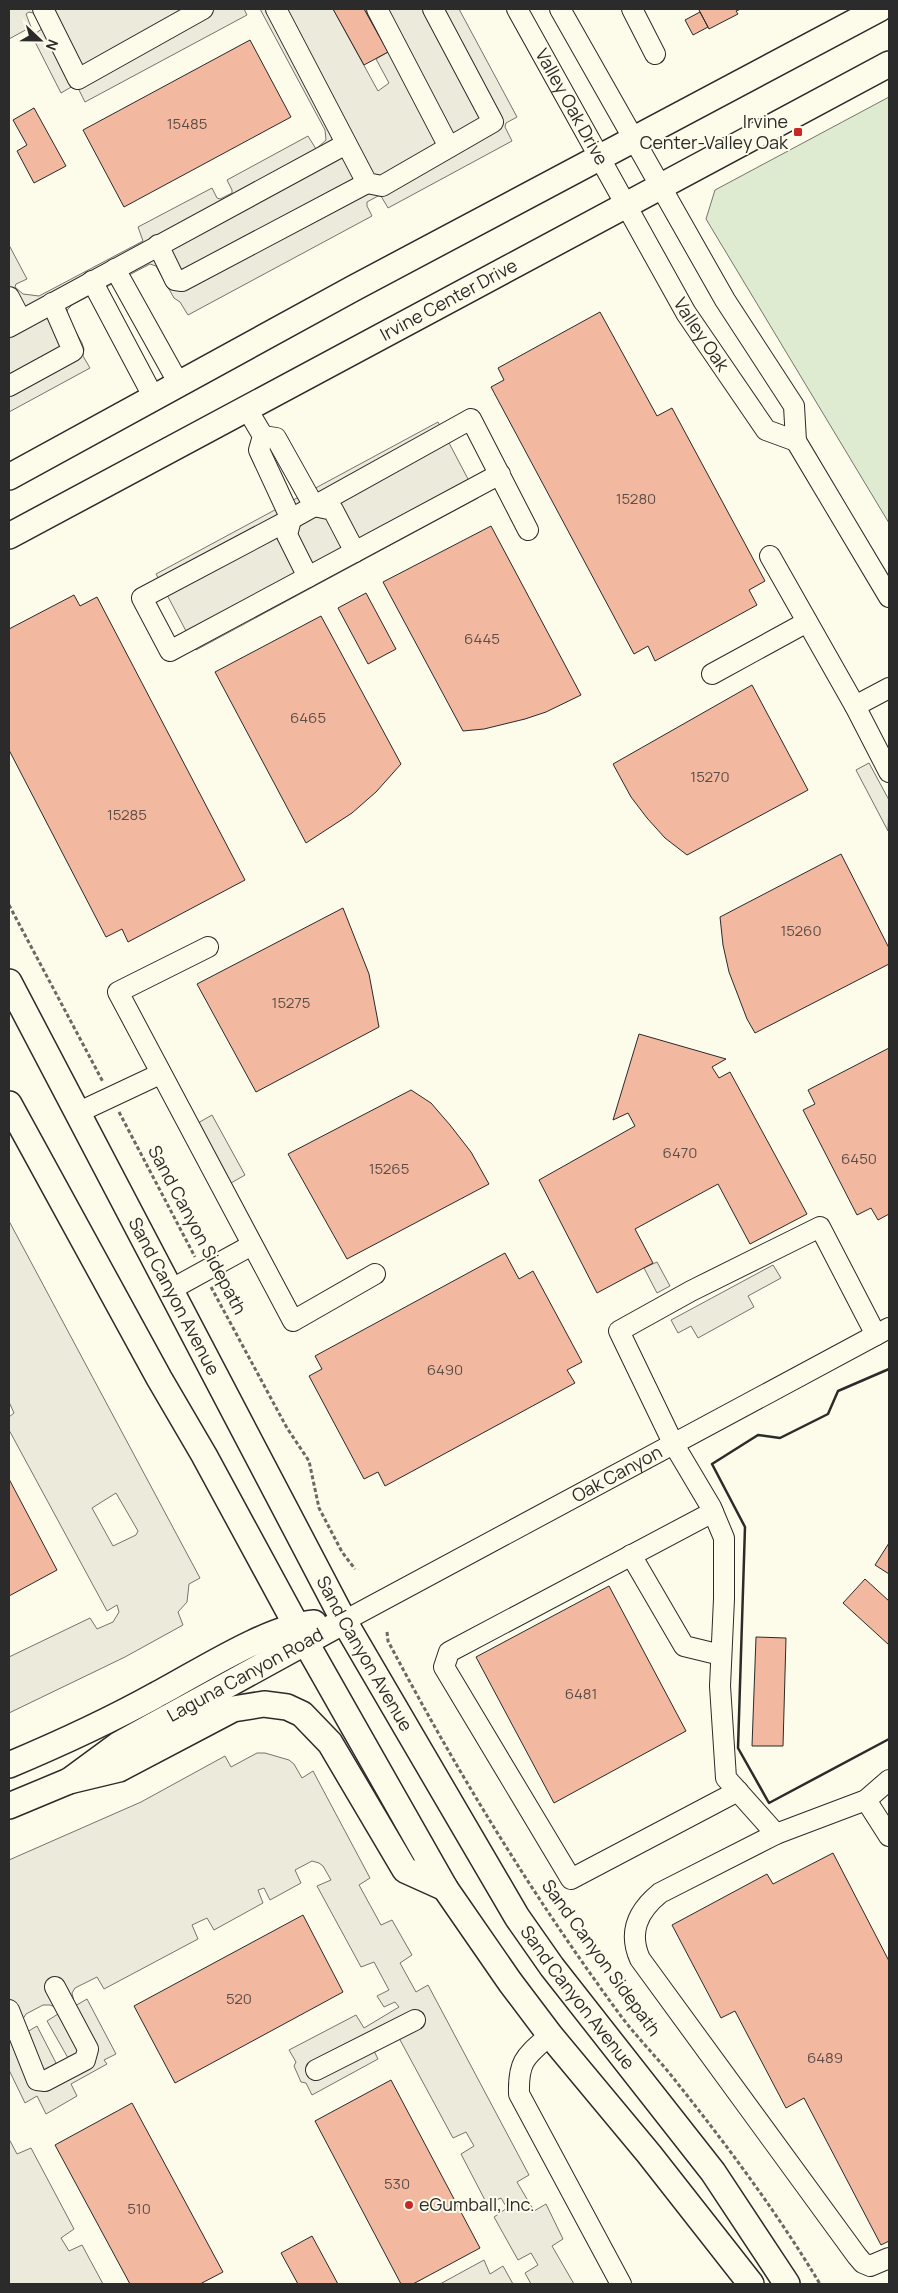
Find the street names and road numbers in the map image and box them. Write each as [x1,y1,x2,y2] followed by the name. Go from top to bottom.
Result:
[530,44,614,169] street label: Valley Oak Drive
[375,253,521,346] street label: Irvine Center Drive
[669,293,736,376] street label: Valley Oak
[143,1141,253,1318] street label: Sand Canyon Sidepath
[123,1213,226,1379] street label: Sand Canyon Avenue
[567,1439,666,1507] street label: Oak Canyon
[311,1572,419,1735] street label: Sand Canyon Avenue
[162,1622,327,1727] street label: Laguna Canyon Road
[537,1874,667,2041] street label: Sand Canyon Sidepath
[516,1920,641,2074] street label: Sand Canyon Avenue

